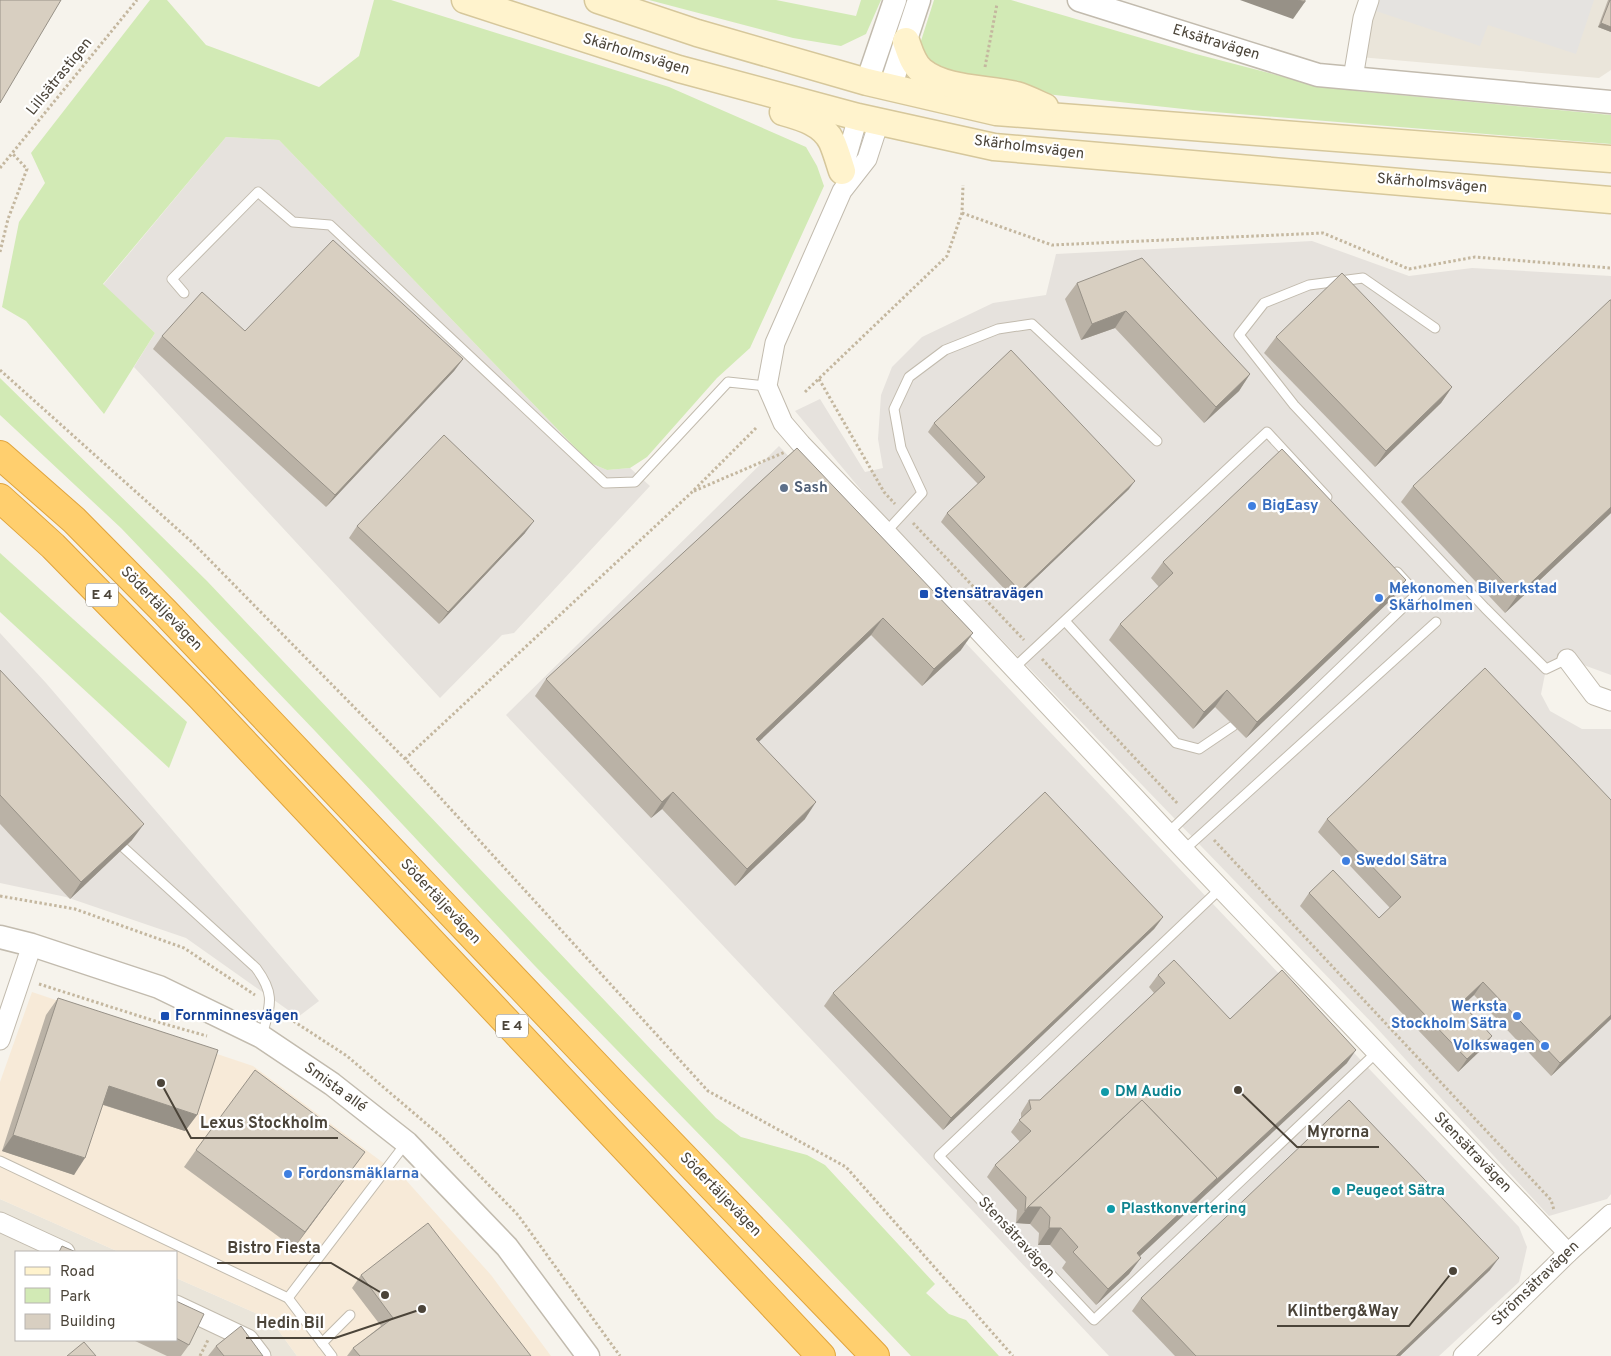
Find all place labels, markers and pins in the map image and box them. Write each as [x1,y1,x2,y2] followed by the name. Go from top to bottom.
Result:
[794,479,828,498] place label: Sash
[778,482,790,494] marker: Sash
[1262,497,1319,516] place label: BigEasy
[1246,500,1258,512] marker: BigEasy
[1389,580,1557,616] place label: Mekonomen Bilverkstad Skärholmen
[934,585,1044,604] place label: Stensätravägen
[918,588,930,600] marker: Stensätravägen
[1373,592,1385,604] marker: Mekonomen Bilverkstad Skärholmen
[1356,852,1447,871] place label: Swedol Sätra
[1340,855,1352,867] marker: Swedol Sätra
[1391,998,1507,1034] place label: Werksta Stockholm Sätra
[175,1007,299,1026] place label: Fornminnesvägen
[159,1010,171,1022] marker: Fornminnesvägen
[1511,1010,1523,1022] marker: Werksta Stockholm Sätra
[1453,1037,1535,1056] place label: Volkswagen
[1539,1040,1551,1052] marker: Volkswagen
[1115,1083,1182,1102] place label: DM Audio
[1099,1086,1111,1098] marker: DM Audio
[191,1107,338,1138] callout: Lexus Stockholm
[1297,1116,1379,1147] callout: Myrorna
[298,1165,419,1184] place label: Fordonsmäklarna
[282,1168,294,1180] marker: Fordonsmäklarna
[1346,1182,1445,1201] place label: Peugeot Sätra
[1330,1185,1342,1197] marker: Peugeot Sätra
[1121,1200,1246,1219] place label: Plastkonvertering
[1105,1203,1117,1215] marker: Plastkonvertering
[217,1232,331,1263] callout: Bistro Fiesta
[1277,1295,1409,1326] callout: Klintberg&Way
[246,1307,335,1338] callout: Hedin Bil

